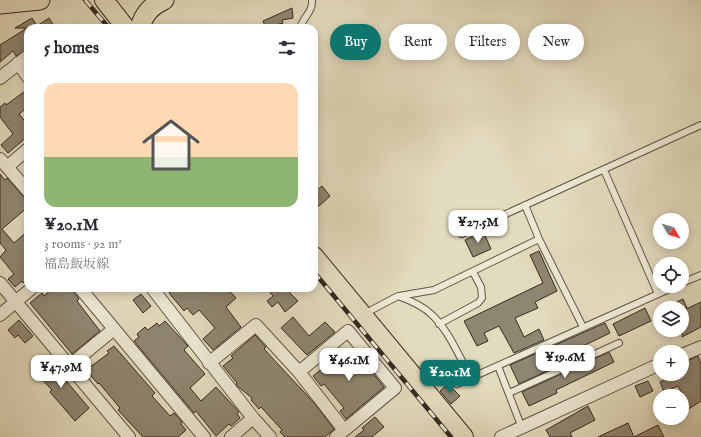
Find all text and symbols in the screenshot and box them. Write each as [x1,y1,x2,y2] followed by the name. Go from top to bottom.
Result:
[330,24,381,60] chip: Buy
[389,24,447,60] chip: Rent
[455,24,520,60] chip: Filters
[528,24,584,60] chip: New
[276,37,298,59] icon: filters
[44,38,99,59] text: 5 homes
[135,109,207,181] icon: home
[445,210,511,244] pin: ¥27.5M
[653,213,689,249] north arrow
[653,213,689,425] map controls
[457,214,499,231] text: ¥27.5M
[44,215,99,236] text: ¥20.1M
[44,236,122,253] text: 3 rooms · 92 m²
[44,256,109,273] text: 福島飯坂線
[653,257,689,293] button: locate
[653,301,689,337] button: layers
[532,345,598,379] pin: ¥19.6M
[653,345,689,381] button: +
[316,348,382,382] pin: ¥46.1M
[545,349,585,366] text: ¥19.6M
[328,352,370,369] text: ¥46.1M
[28,355,94,389] pin: ¥47.9M
[40,359,82,376] text: ¥47.9M
[417,360,483,394] pin: ¥20.1M
[429,364,471,381] text: ¥20.1M
[653,389,689,425] button: −

